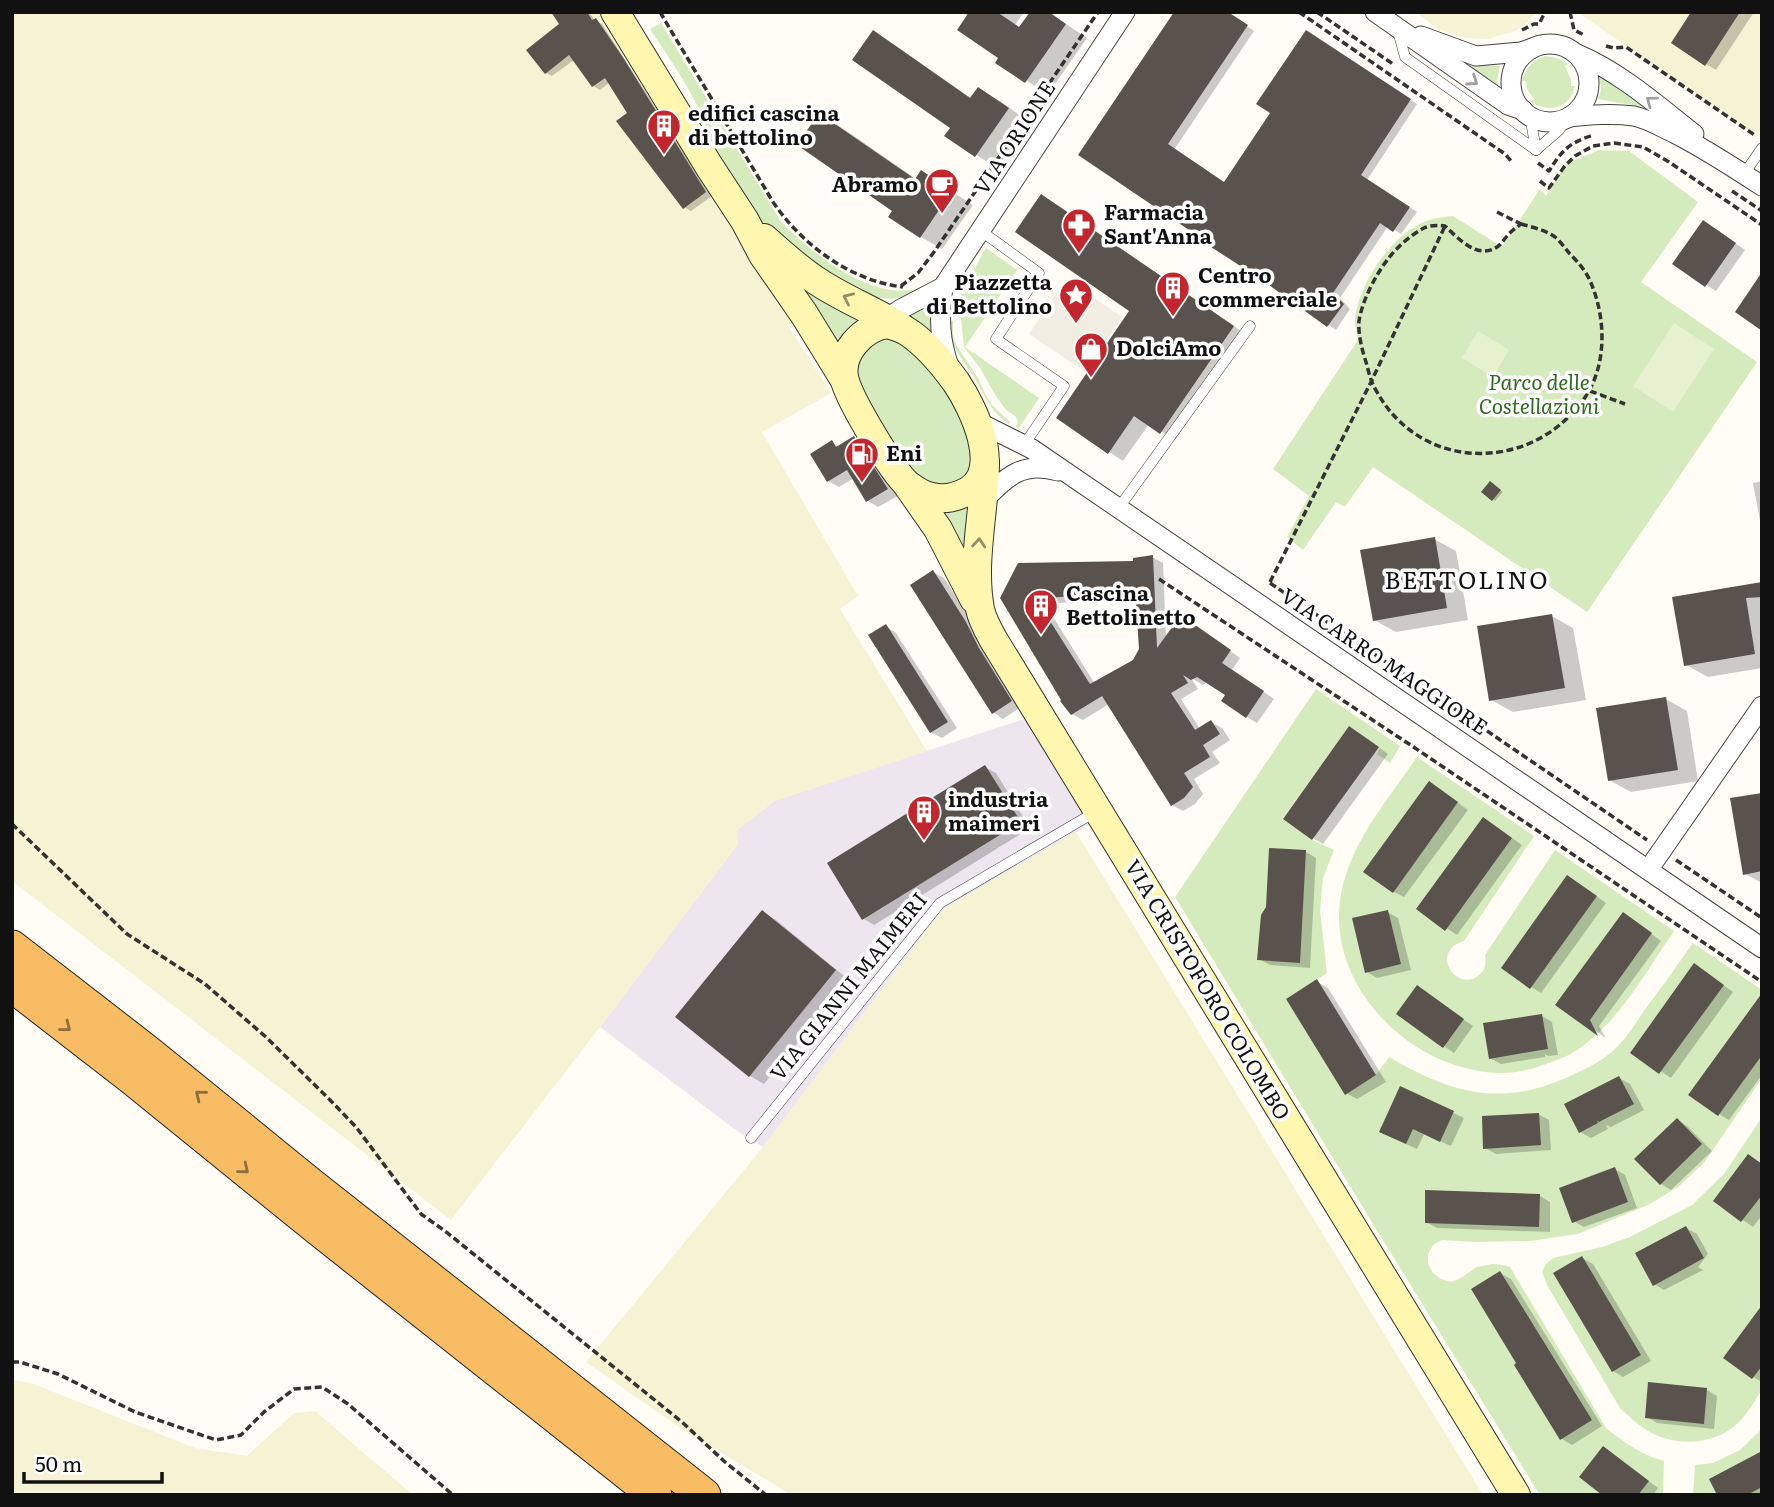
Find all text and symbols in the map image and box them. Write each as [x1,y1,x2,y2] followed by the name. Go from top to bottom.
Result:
[1465,72,1478,85] one-way arrow
[964,74,1061,200] street label: VIA ORIONE
[688,96,840,151] place label: edifici cascina di bettolino
[1647,97,1659,109] one-way arrow
[645,107,683,156] building icon: edifici cascina di bettolino
[923,166,961,215] cafe icon: Abramo
[832,167,918,198] place label: Abramo
[1104,195,1213,250] place label: Farmacia Sant'Anna
[1060,206,1098,255] pharmacy icon: Farmacia Sant'Anna
[1198,258,1337,313] place label: Centro commerciale
[926,265,1053,320] place label: Piazzetta di Bettolino
[1154,269,1192,318] building icon: Centro commerciale
[1057,276,1095,325] place icon: Piazzetta di Bettolino
[843,292,855,306] one-way arrow
[1072,330,1110,379] shop icon: DolciAmo
[1116,331,1221,362] place label: DolciAmo
[1479,365,1600,420] park label: Parco delle Costellazioni
[843,435,881,484] fuel station icon: Eni
[886,436,923,467] place label: Eni
[971,537,986,548] one-way arrow
[1385,561,1549,596] district label: BETTOLINO
[1066,576,1196,631] place label: Cascina Bettolinetto
[1276,579,1495,741] street label: VIA CARRO MAGGIORE
[1022,587,1060,636] building icon: Cascina Bettolinetto
[948,782,1049,837] place label: industria maimeri
[905,793,943,842] building icon: industria maimeri
[1119,853,1299,1125] street label: VIA CRISTOFORO COLOMBO
[761,884,933,1086] street label: VIA GIANNI MAIMERI
[58,1019,71,1031] one-way arrow
[195,1091,208,1103] one-way arrow
[237,1160,249,1173] one-way arrow
[24,1440,163,1484] scale bar
[35,1447,82,1478] text: 50 m

